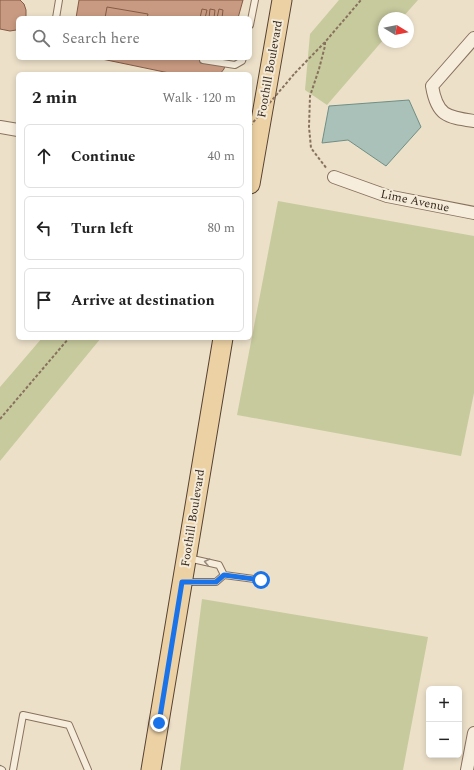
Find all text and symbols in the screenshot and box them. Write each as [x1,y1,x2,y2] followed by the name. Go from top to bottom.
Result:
[378,12,414,48] north arrow
[16,16,252,60] search box
[252,18,288,119] street label: Foothill Boulevard
[30,27,52,49] icon: search
[62,27,140,50] text: Search here
[32,85,77,111] text: 2 min
[162,88,236,108] text: Walk · 120 m
[33,145,55,167] icon: ahead
[71,145,136,168] text: Continue
[208,146,235,166] text: 40 m
[379,184,451,218] street label: Lime Avenue
[33,217,55,239] icon: left
[71,217,133,240] text: Turn left
[208,218,235,238] text: 80 m
[33,289,55,311] icon: arrive
[71,289,215,312] text: Arrive at destination
[176,467,210,568] street label: Foothill Boulevard
[204,559,210,567] one-way arrow
[252,571,270,589] route start
[426,686,462,758] map controls
[426,686,462,722] button: +
[150,714,168,732] route end
[426,722,462,758] button: −

